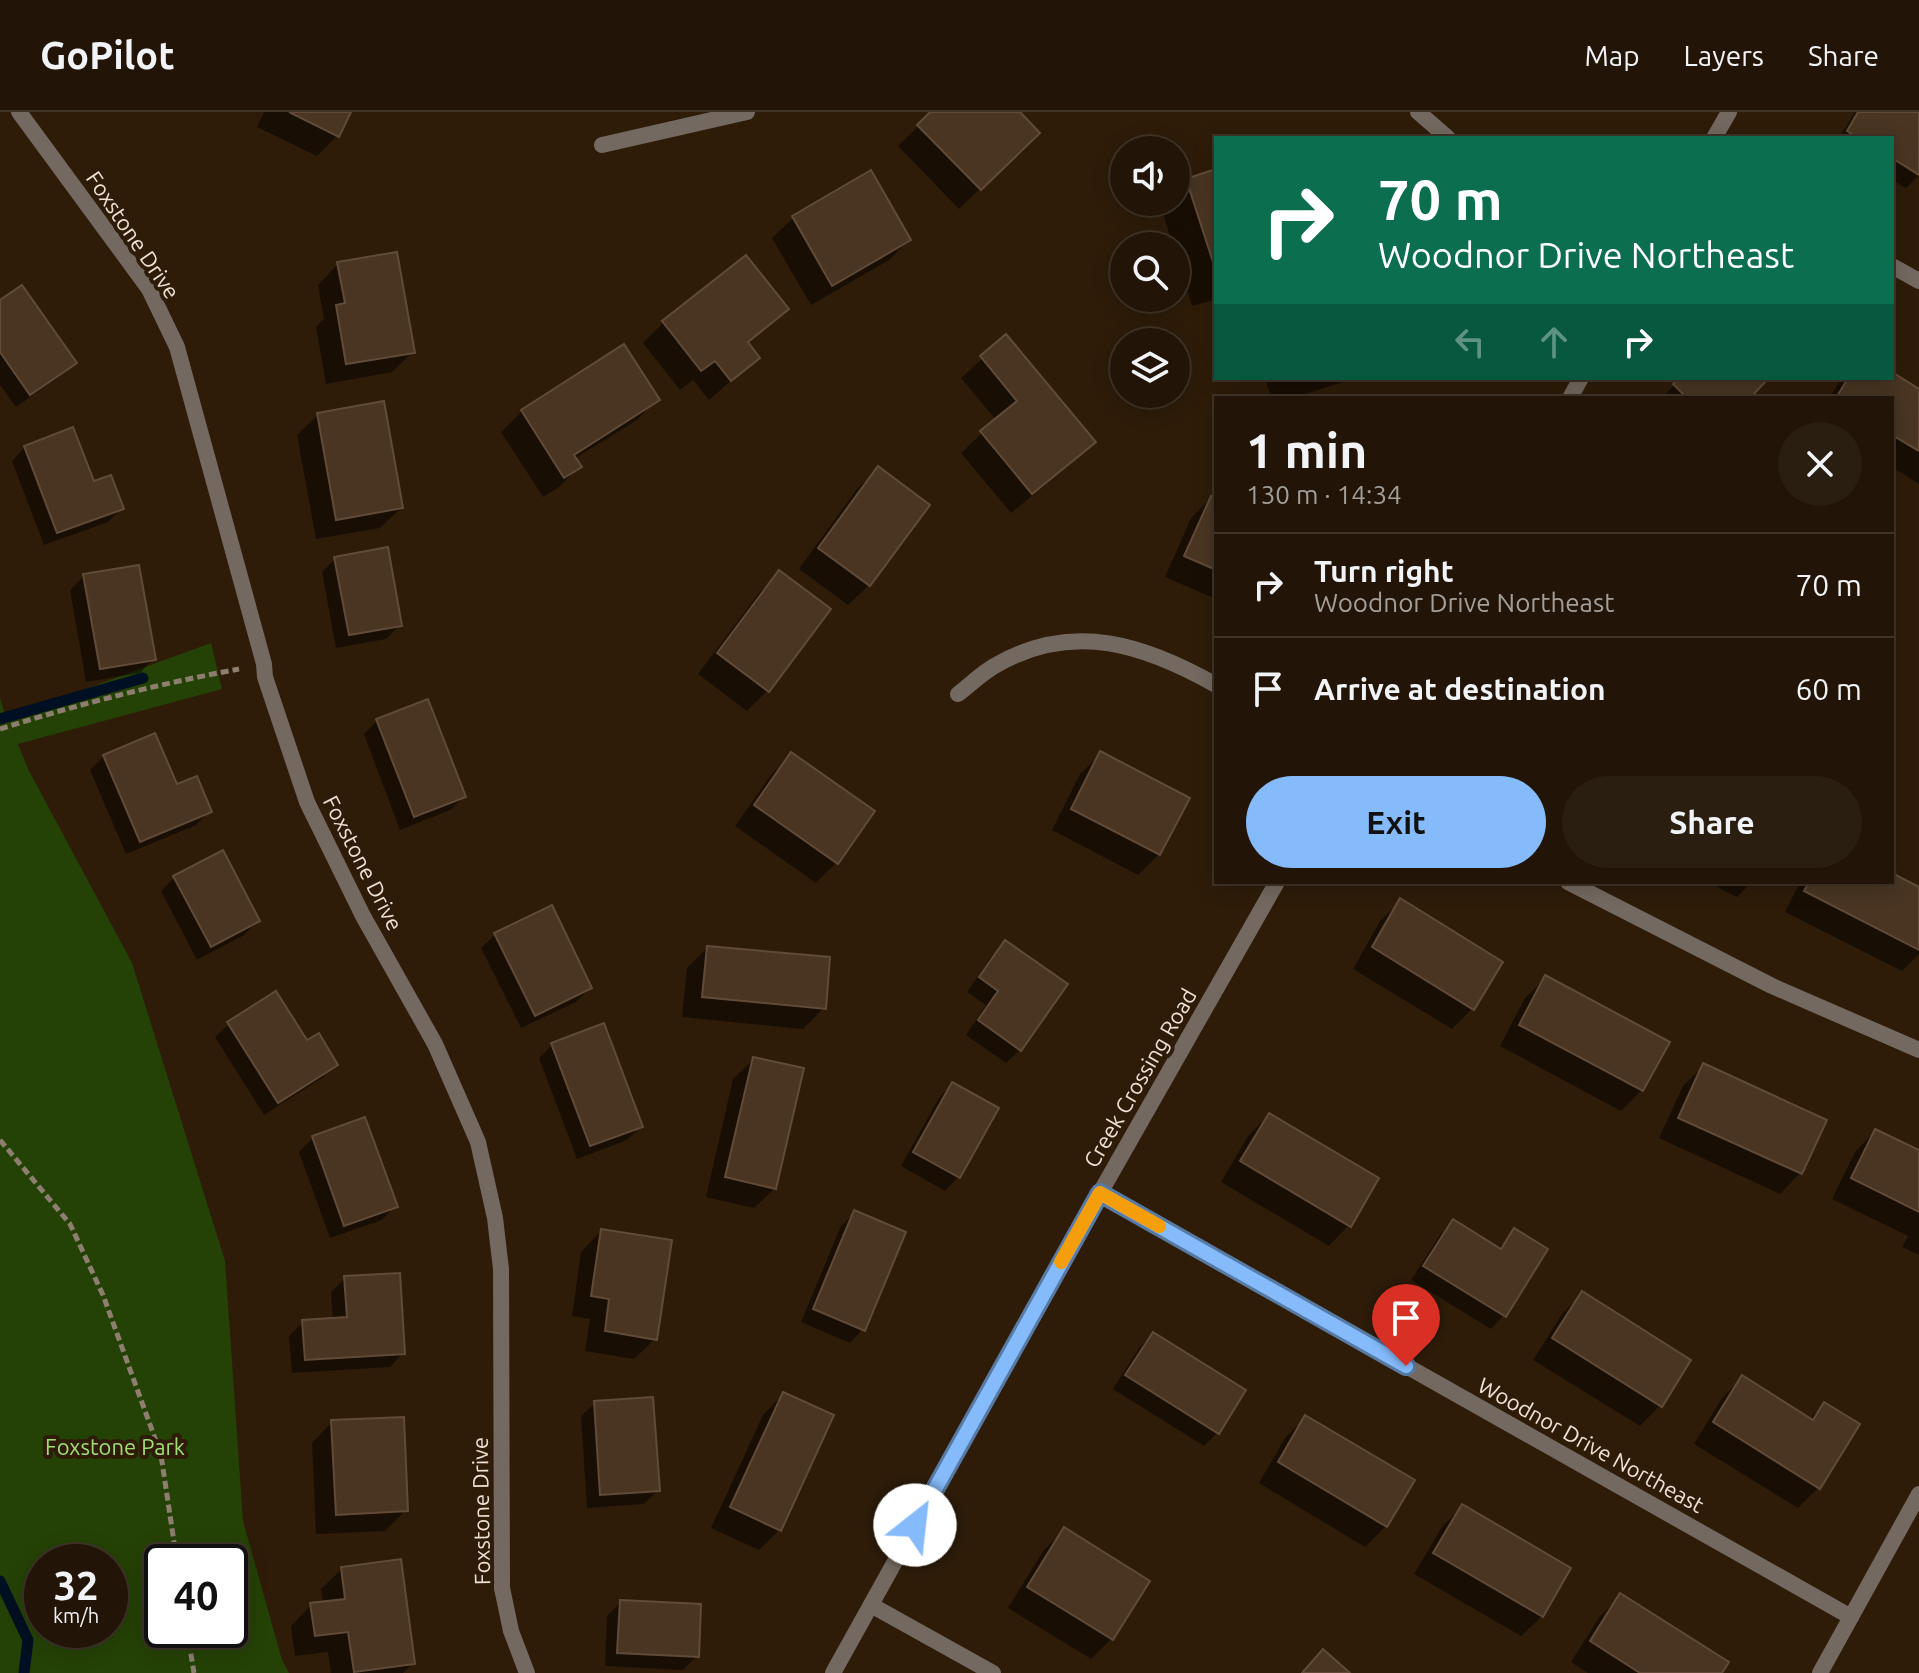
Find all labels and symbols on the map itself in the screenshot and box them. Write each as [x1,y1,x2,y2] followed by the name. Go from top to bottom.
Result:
[82,166,185,303] street label: Foxstone Drive
[319,791,408,934] street label: Foxstone Drive
[1078,984,1201,1172] street label: Creek Crossing Road
[1372,1284,1440,1366] pin
[1474,1372,1709,1517] street label: Woodnor Drive Northeast
[45,1434,185,1459] park label: Foxstone Park
[467,1437,494,1585] street label: Foxstone Drive
[873,1483,957,1567] position arrow
[144,1544,248,1648] speed limit sign: 40

